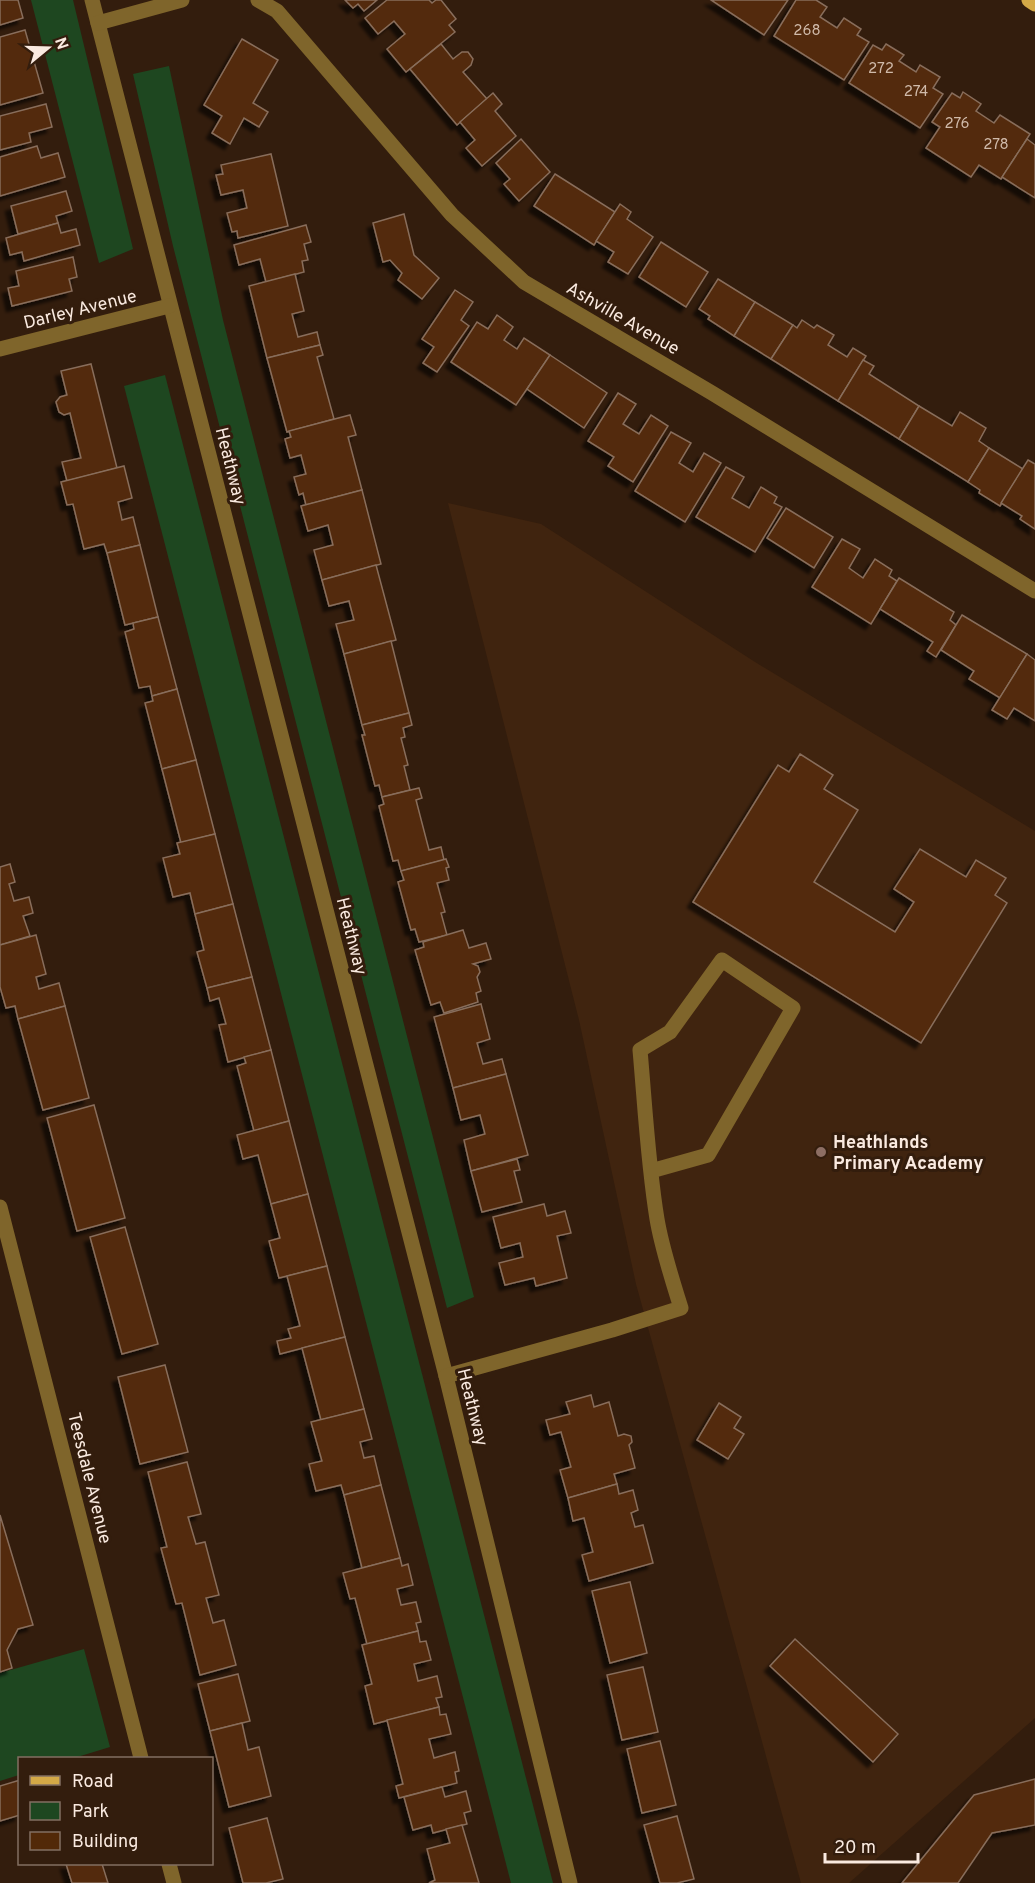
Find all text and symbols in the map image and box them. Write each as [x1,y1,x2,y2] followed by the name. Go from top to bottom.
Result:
[18,18,78,78] north arrow
[793,22,821,41] house number: 268
[49,35,72,52] text: N
[868,60,894,79] house number: 272
[904,83,928,102] house number: 274
[944,115,970,134] house number: 276
[983,136,1009,155] house number: 278
[561,278,683,361] street label: Ashville Avenue
[21,285,139,336] street label: Darley Avenue
[209,425,250,508] street label: Heathway
[330,895,371,978] street label: Heathway
[833,1132,983,1176] place label: Heathlands Primary Academy
[814,1145,828,1159] marker: Heathlands Primary Academy
[451,1366,492,1449] street label: Heathway
[61,1410,116,1546] street label: Teesdale Avenue
[18,1757,213,1865] legend
[72,1771,114,1794] text: Road
[72,1801,109,1824] text: Park
[825,1826,918,1864] scale bar
[72,1831,138,1854] text: Building
[834,1837,876,1860] text: 20 m

